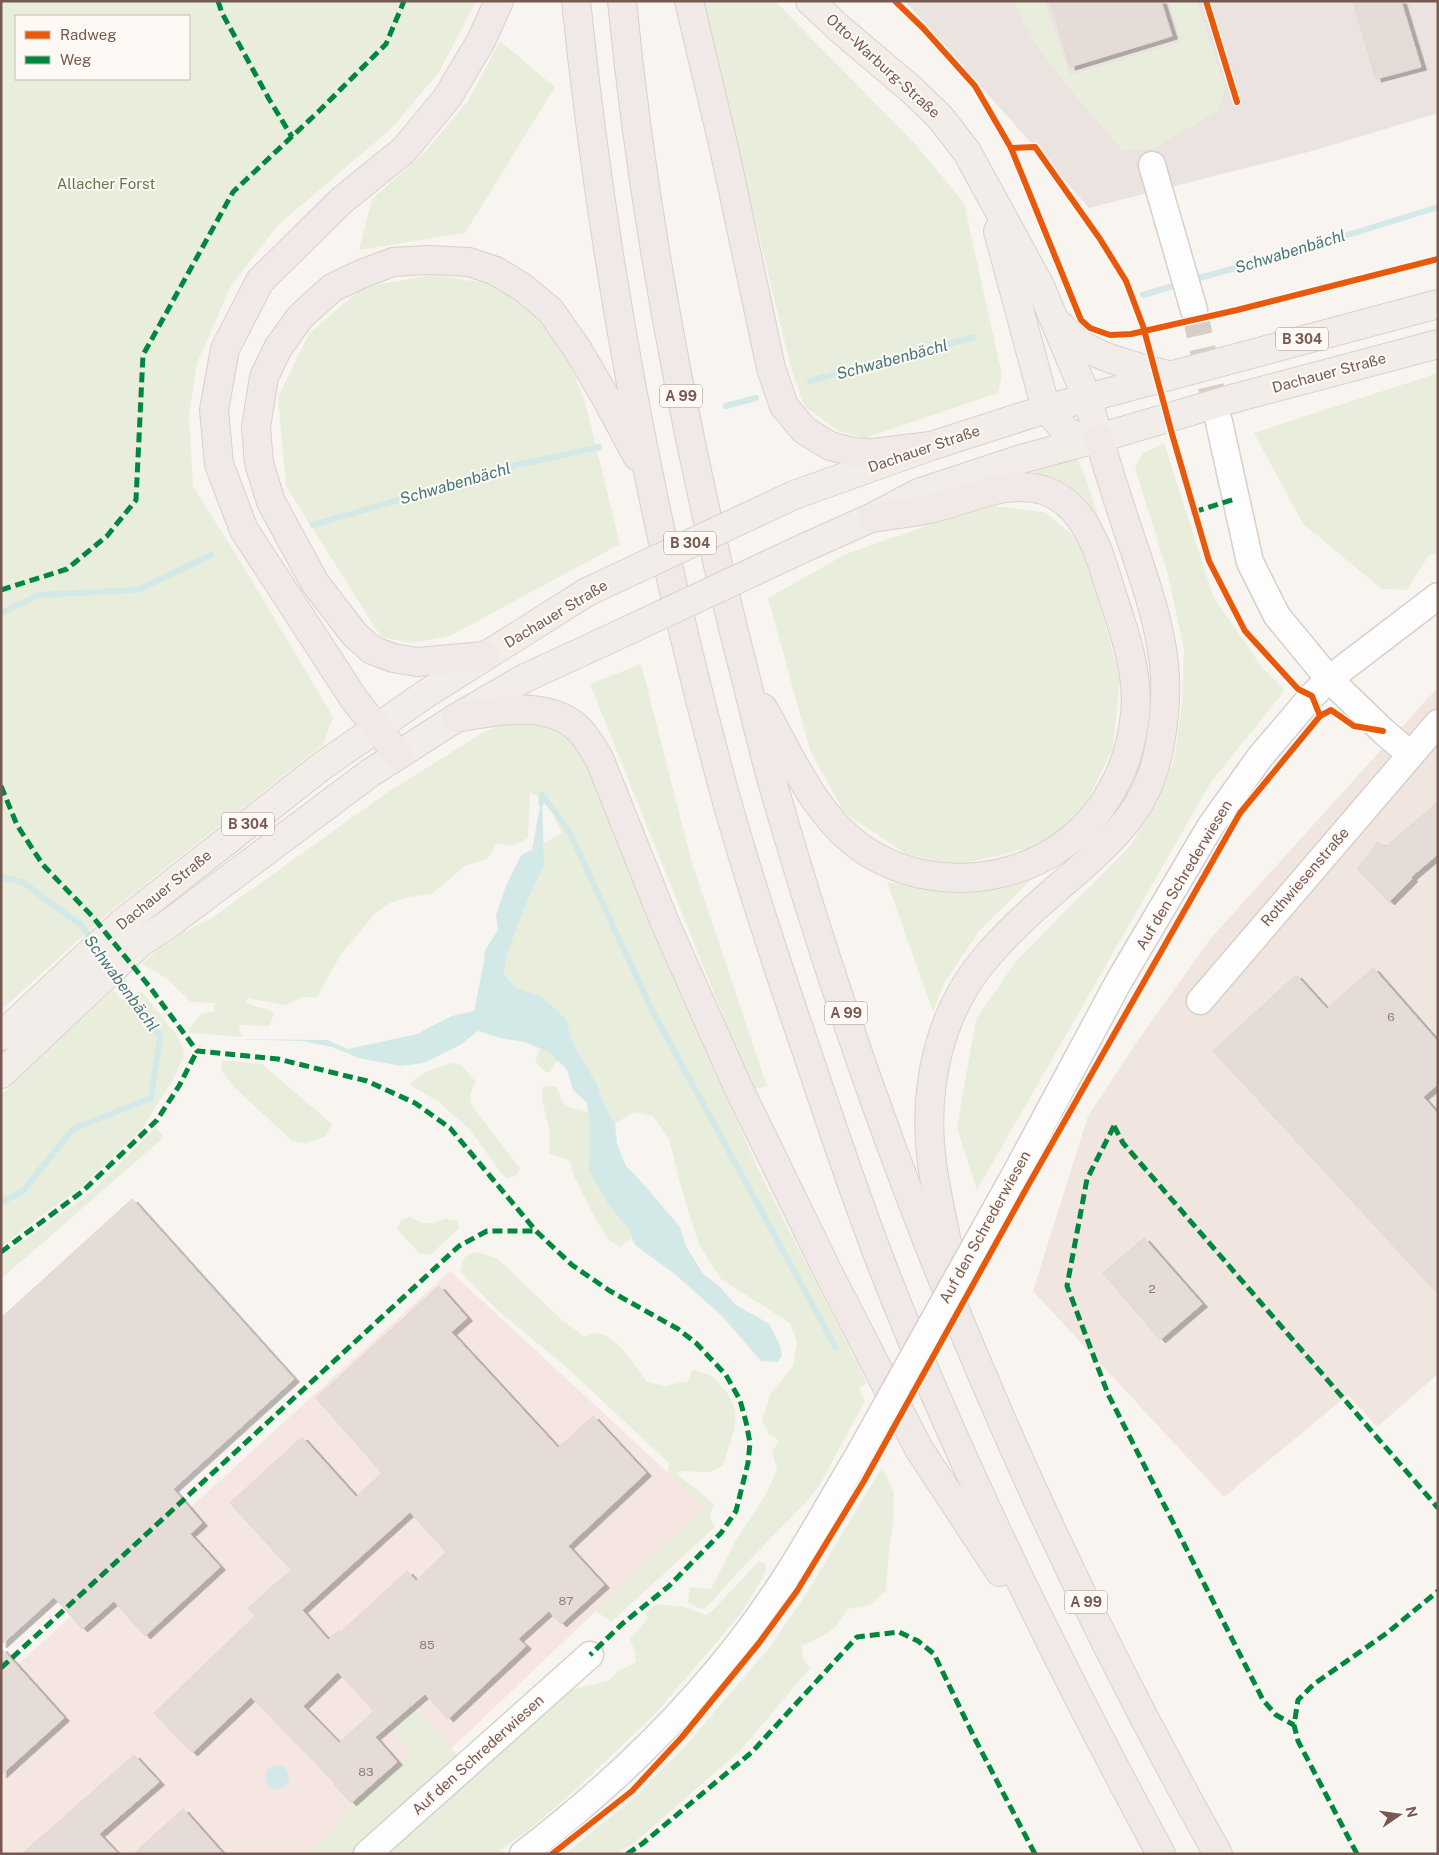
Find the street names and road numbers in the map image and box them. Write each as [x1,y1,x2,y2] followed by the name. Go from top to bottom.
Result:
[823,10,944,121] street label: Otto-Warburg-Straße
[1276,328,1328,350] road number: B 304
[1270,349,1388,396] street label: Dachauer Straße
[660,384,702,408] road number: A 99
[866,421,982,476] street label: Dachauer Straße
[664,532,716,554] road number: B 304
[501,576,610,651] street label: Dachauer Straße
[1132,797,1235,953] street label: Auf den Schrederwiesen
[222,812,274,836] road number: B 304
[1257,824,1352,930] street label: Rothwiesenstraße
[113,846,215,933] street label: Dachauer Straße
[825,1001,867,1024] road number: A 99
[936,1148,1034,1306] street label: Auf den Schrederwiesen
[1065,1590,1107,1614] road number: A 99
[408,1691,547,1818] street label: Auf den Schrederwiesen

